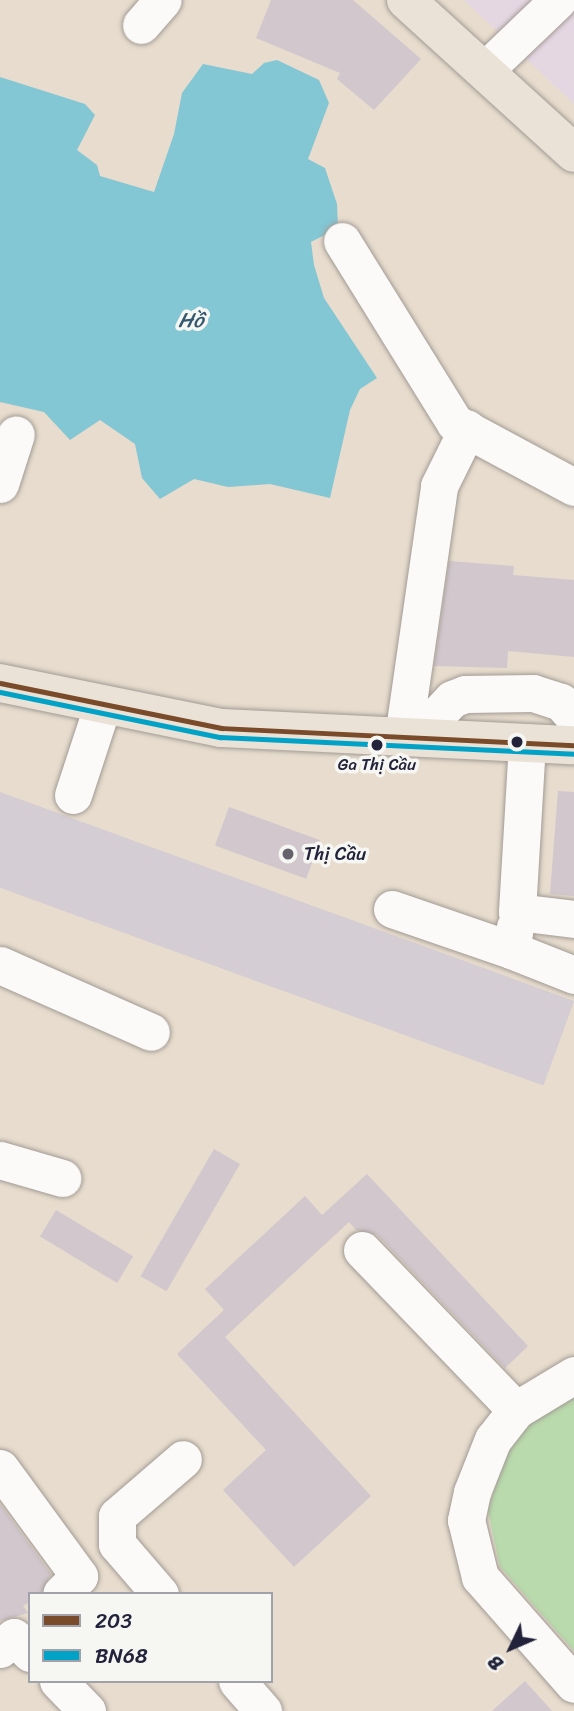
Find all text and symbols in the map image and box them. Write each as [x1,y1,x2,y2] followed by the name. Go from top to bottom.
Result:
[178,307,204,333] water label: Hồ
[510,735,524,749] unlabelled marker
[370,738,384,752] marker: Ga Thị Cầu
[337,755,417,775] place label: Ga Thị Cầu
[304,843,366,865] place label: Thị Cầu
[278,844,298,864] marker: Thị Cầu
[28,1592,273,1683] legend
[95,1602,132,1640] text: 203
[476,1613,546,1683] north arrow
[95,1637,148,1675] text: BN68
[479,1647,512,1679] text: B

